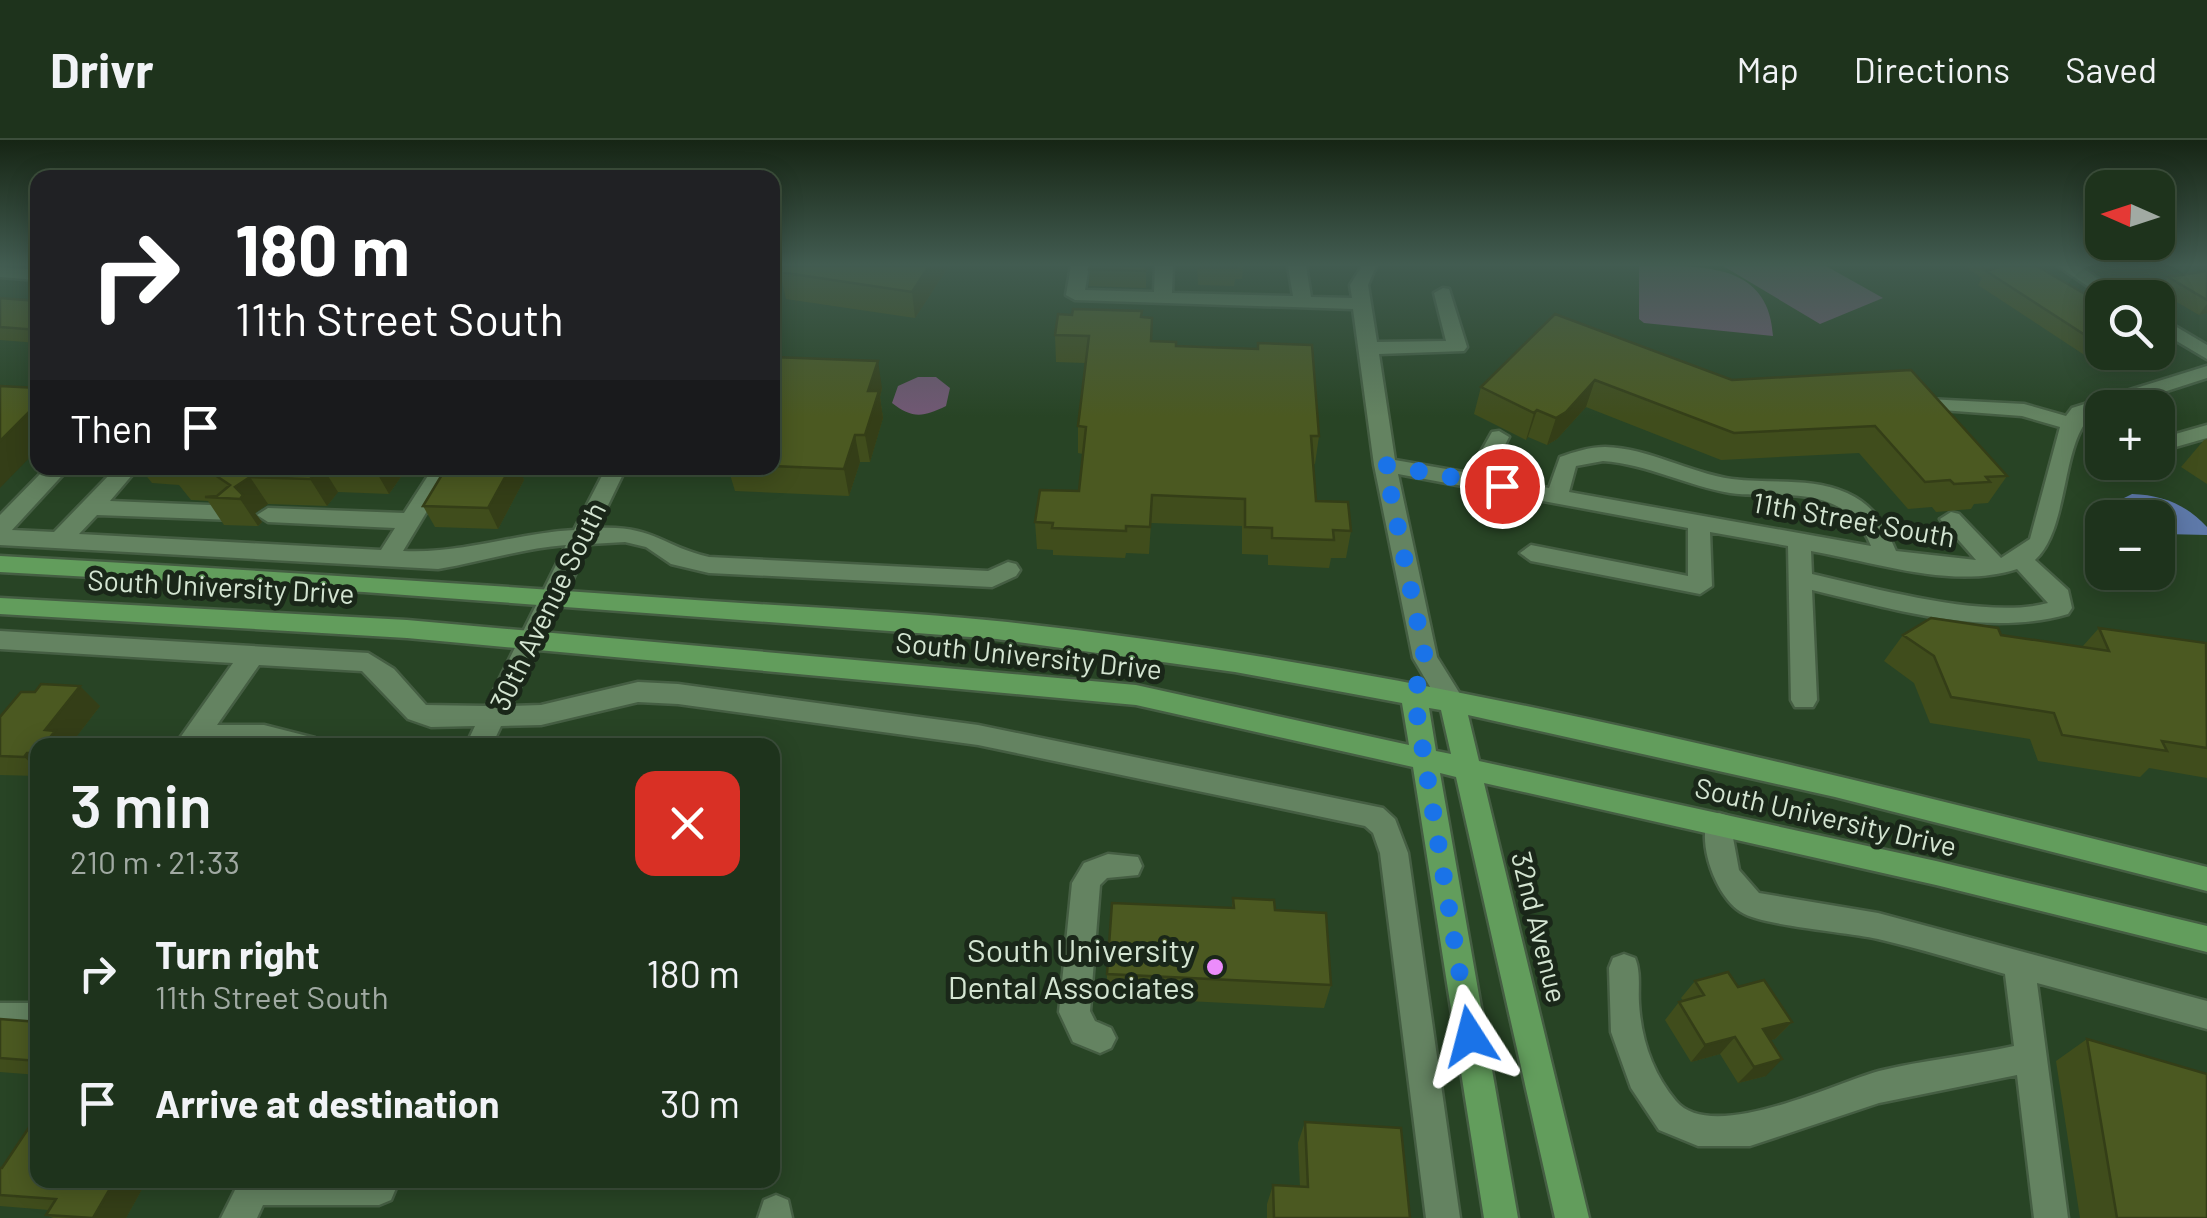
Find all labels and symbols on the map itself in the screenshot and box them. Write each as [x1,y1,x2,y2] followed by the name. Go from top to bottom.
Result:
[2085,170,2175,260] north arrow
[1460,444,1545,529] pin
[1750,485,1958,553] street label: 11th Street South
[482,496,612,716] street label: 30th Avenue South
[87,562,355,610] street label: South University Drive
[894,624,1164,686] street label: South University Drive
[1692,769,1960,863] street label: South University Drive
[1505,848,1575,1006] street label: 32nd Avenue
[948,930,1195,1005] place label: South University Dental Associates
[1204,956,1226,978] marker: South University Dental Associates
[1418,984,1522,1088] position arrow

